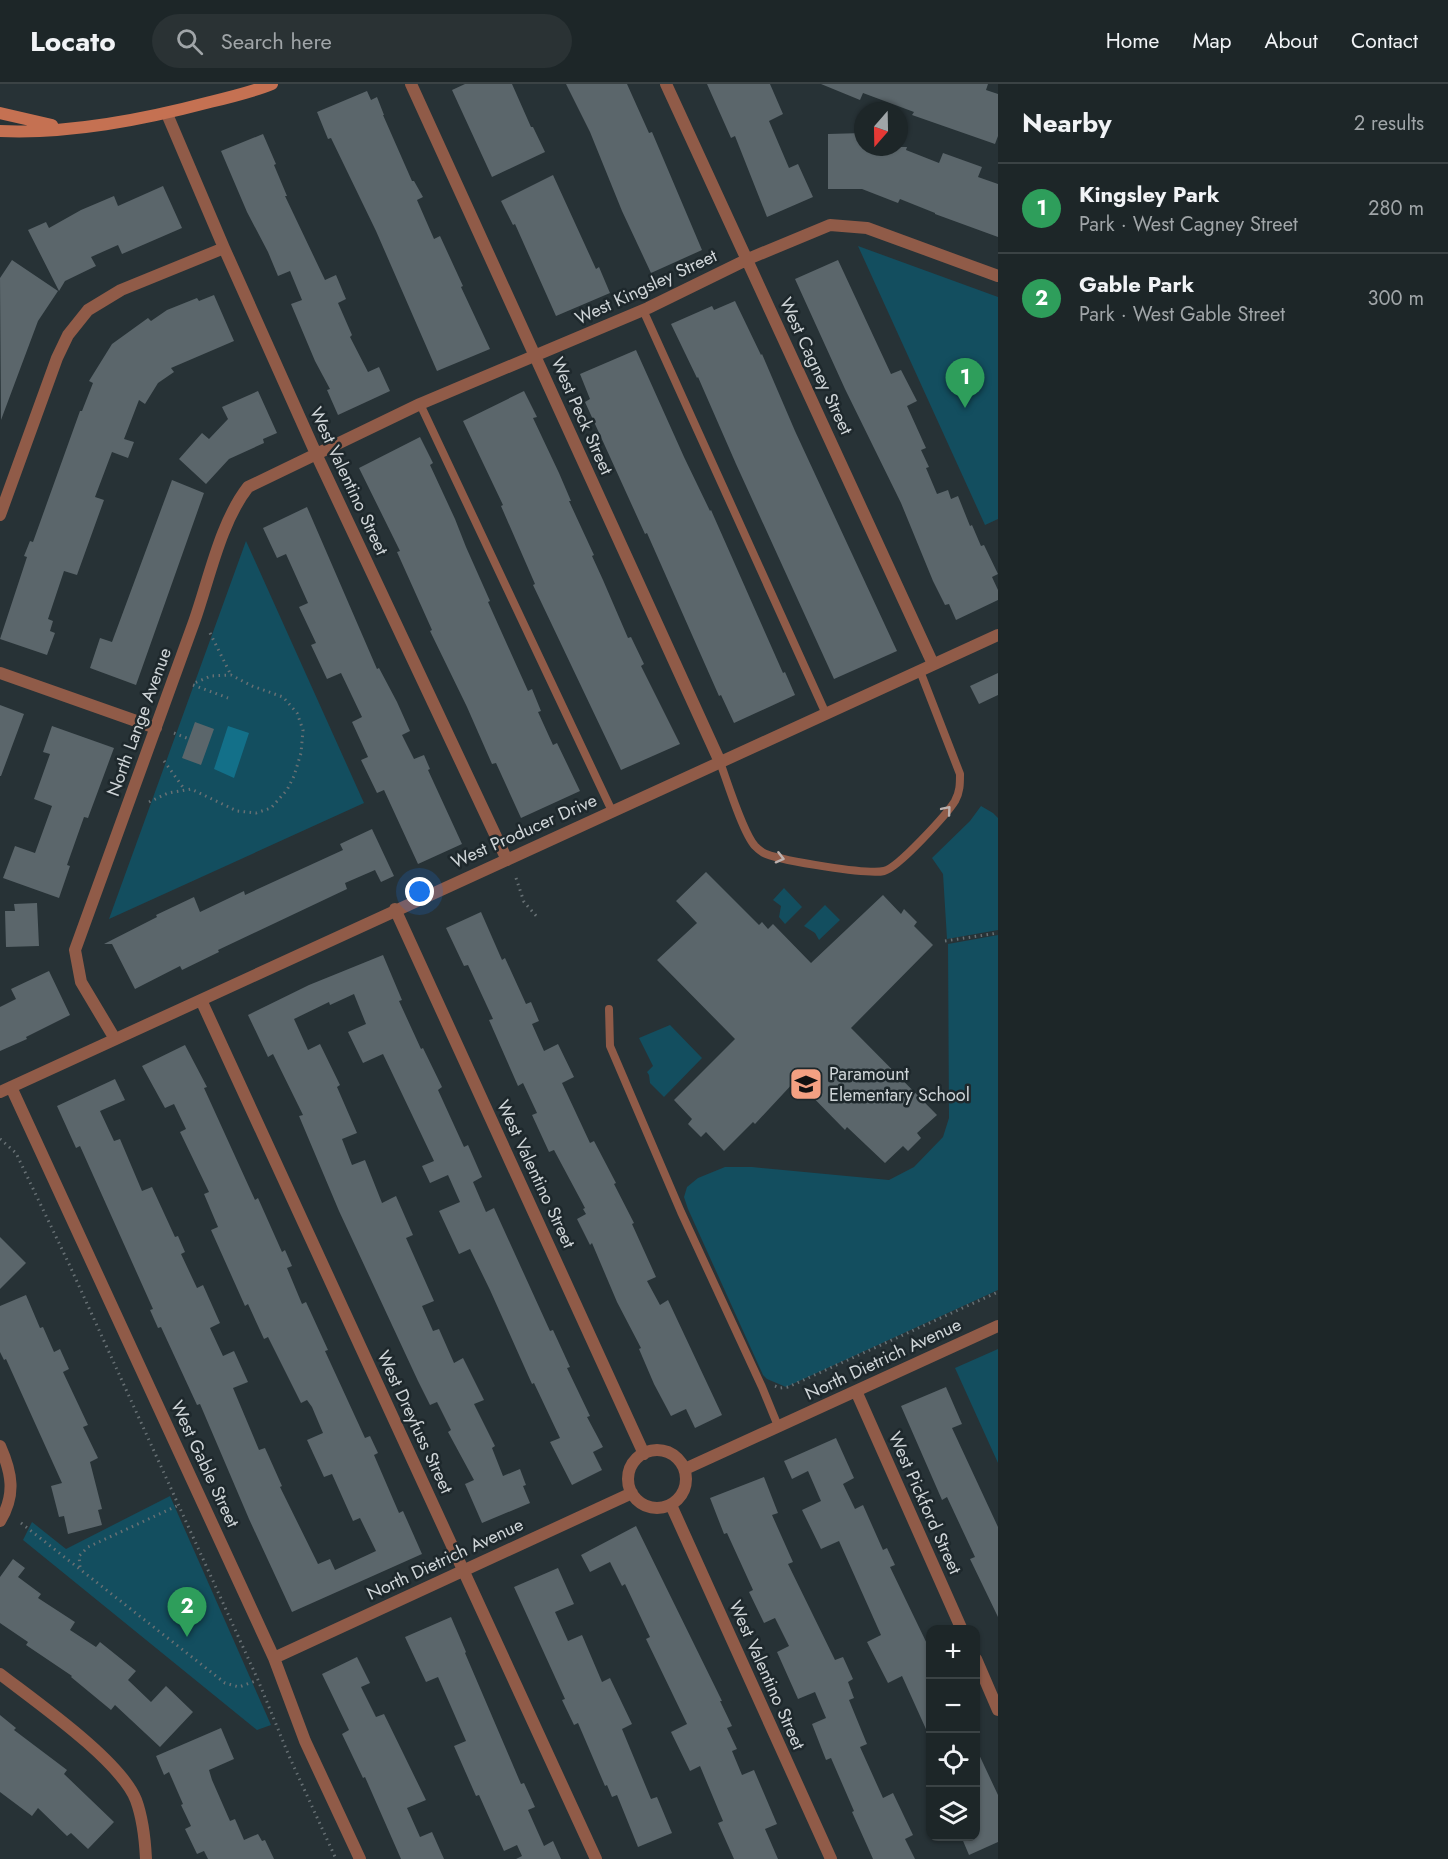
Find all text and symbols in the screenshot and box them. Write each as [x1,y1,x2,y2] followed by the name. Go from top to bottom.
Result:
[152,14,572,68] search box
[30,21,116,62] text: Locato
[173,25,206,58] icon: search
[221,25,332,57] text: Search here
[1106,26,1159,56] text: Home
[1192,26,1232,56] text: Map
[1265,26,1318,56] text: About
[1351,26,1418,56] text: Contact
[854,102,908,156] north arrow
[1022,104,1111,142] text: Nearby
[1354,109,1424,138] text: 2 results
[1079,178,1219,210] text: Kingsley Park
[1036,194,1047,223] text: 1
[1368,194,1424,223] text: 280 m
[1079,210,1298,239] text: Park · West Cagney Street
[571,242,722,331] street label: West Kingsley Street
[1079,268,1194,300] text: Gable Park
[1035,284,1048,313] text: 2
[1367,284,1424,313] text: 300 m
[773,293,859,439] street label: West Cagney Street
[1079,300,1285,329] text: Park · West Gable Street
[544,353,620,480] street label: West Peck Street
[946,358,984,408] pin: 1
[303,403,395,560] street label: West Valentino Street
[100,644,178,800] street label: North Lange Avenue
[447,787,601,875] street label: West Producer Drive
[940,806,951,817] one-way arrow
[774,850,784,863] one-way arrow
[405,877,434,906] your location
[829,1061,970,1108] place label: Paramount Elementary School
[788,1066,824,1102] school or university icon: Paramount Elementary School
[490,1096,582,1253] street label: West Valentino Street
[800,1311,966,1407] street label: North Dietrich Avenue
[370,1346,460,1498] street label: West Dreyfuss Street
[164,1396,246,1532] street label: West Gable Street
[882,1428,968,1579] street label: West Pickford Street
[362,1511,528,1607] street label: North Dietrich Avenue
[168,1588,207,1637] pin: 2
[722,1596,812,1754] street label: West Valentino Street
[926,1625,980,1841] map controls
[926,1625,980,1679] button: +
[926,1679,980,1733] button: −
[926,1733,980,1787] button: locate
[926,1787,980,1841] button: layers

